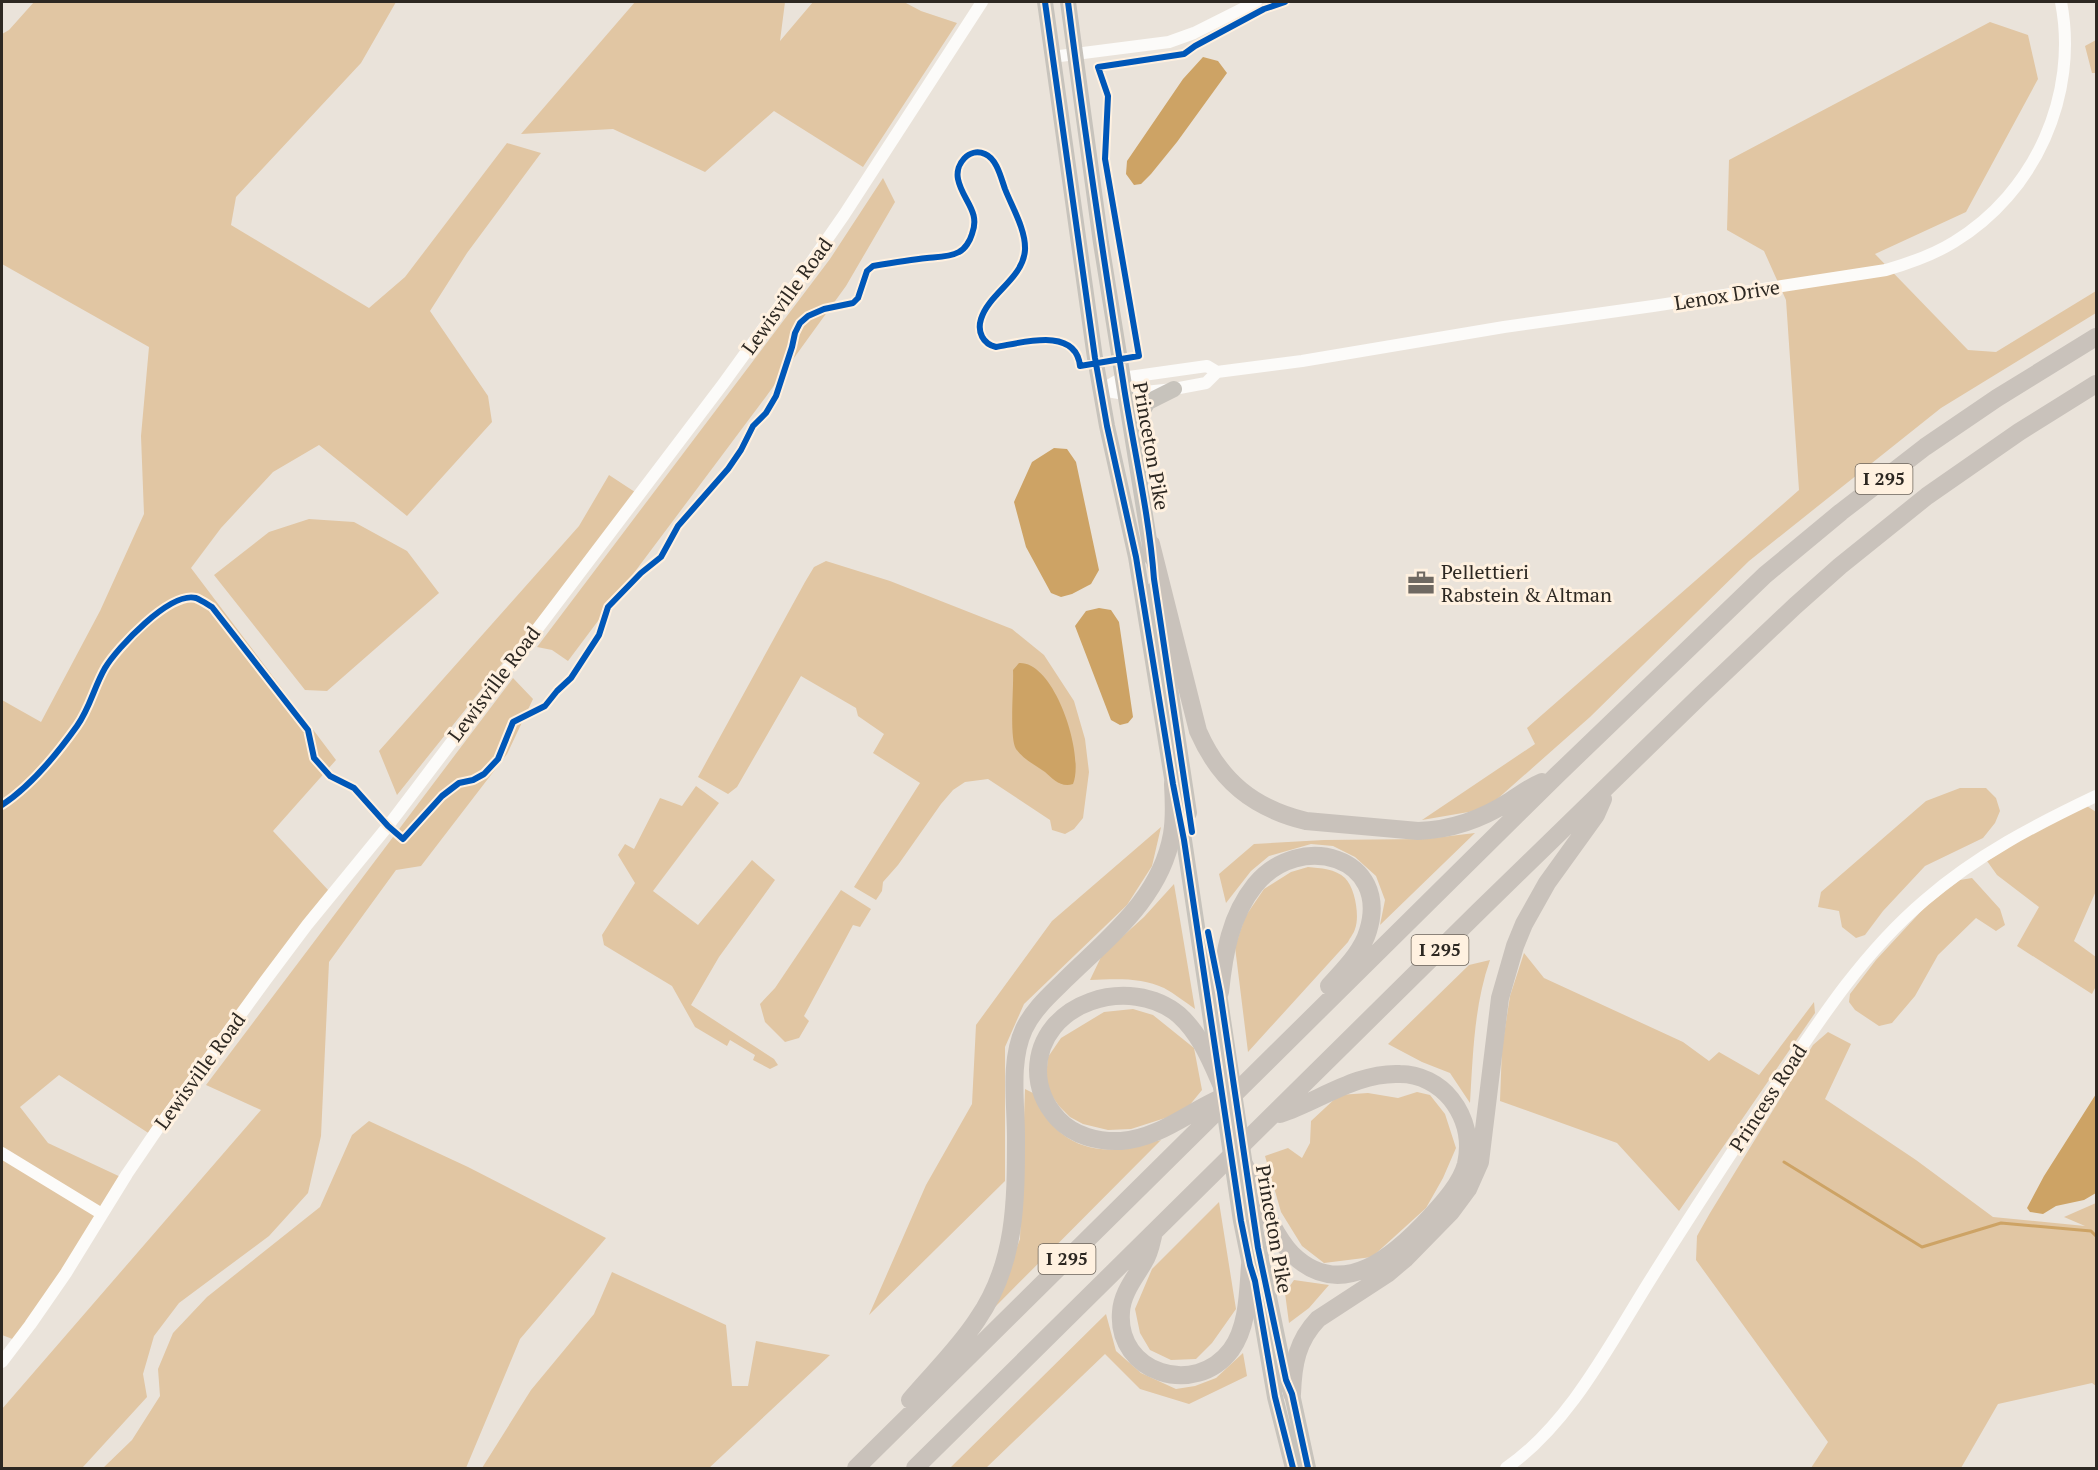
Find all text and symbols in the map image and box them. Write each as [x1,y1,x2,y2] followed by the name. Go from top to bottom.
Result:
[735,232,838,359] street label: Lewisville Road
[1672,273,1782,316] street label: Lenox Drive
[1127,380,1176,512] street label: Princeton Pike
[1856,464,1912,494] road number: I 295
[1441,558,1612,608] place label: Pellettieri Rabstein & Altman
[1406,568,1436,598] office icon: Pellettieri Rabstein & Altman
[441,620,546,747] street label: Lewisville Road
[1412,935,1468,965] road number: I 295
[148,1007,251,1134] street label: Lewisville Road
[1723,1039,1812,1157] street label: Princess Road
[1250,1163,1299,1295] street label: Princeton Pike
[1038,1244,1096,1274] road number: I 295

